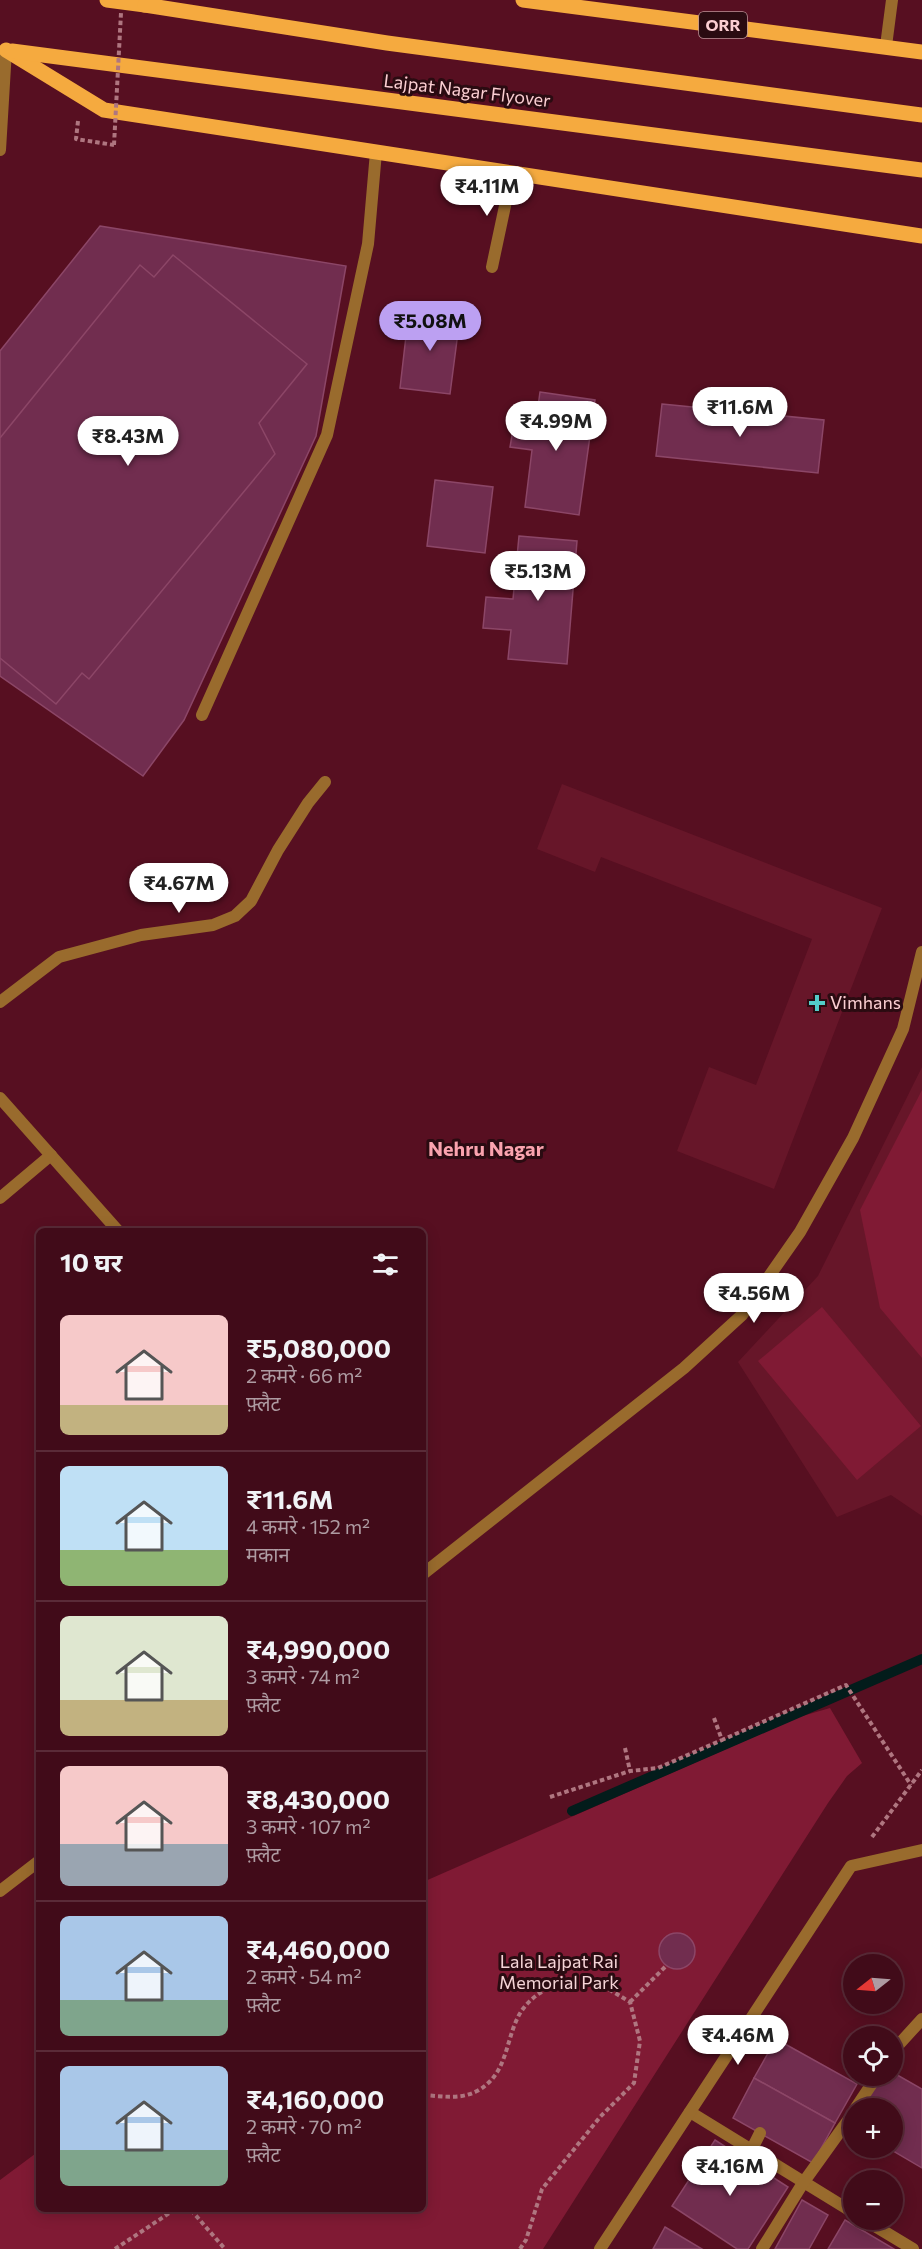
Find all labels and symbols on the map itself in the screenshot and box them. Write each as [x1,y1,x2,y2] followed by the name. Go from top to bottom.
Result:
[699,12,747,38] road number: ORR
[383,69,552,111] street label: Lajpat Nagar Flyover
[438,166,536,217] pin: ₹4.11M
[381,301,479,352] pin: ₹5.08M
[691,387,789,438] pin: ₹11.6M
[507,401,605,452] pin: ₹4.99M
[79,416,177,467] pin: ₹8.43M
[489,551,587,602] pin: ₹5.13M
[130,863,228,914] pin: ₹4.67M
[830,991,901,1013] place label: Vimhans
[808,994,826,1012] marker: Vimhans
[428,1136,544,1160] district label: Nehru Nagar
[705,1273,803,1324] pin: ₹4.56M
[499,1950,619,1993] park label: Lala Lajpat Rai Memorial Park
[843,1954,903,2014] north arrow
[689,2015,787,2066] pin: ₹4.46M
[681,2146,779,2197] pin: ₹4.16M

